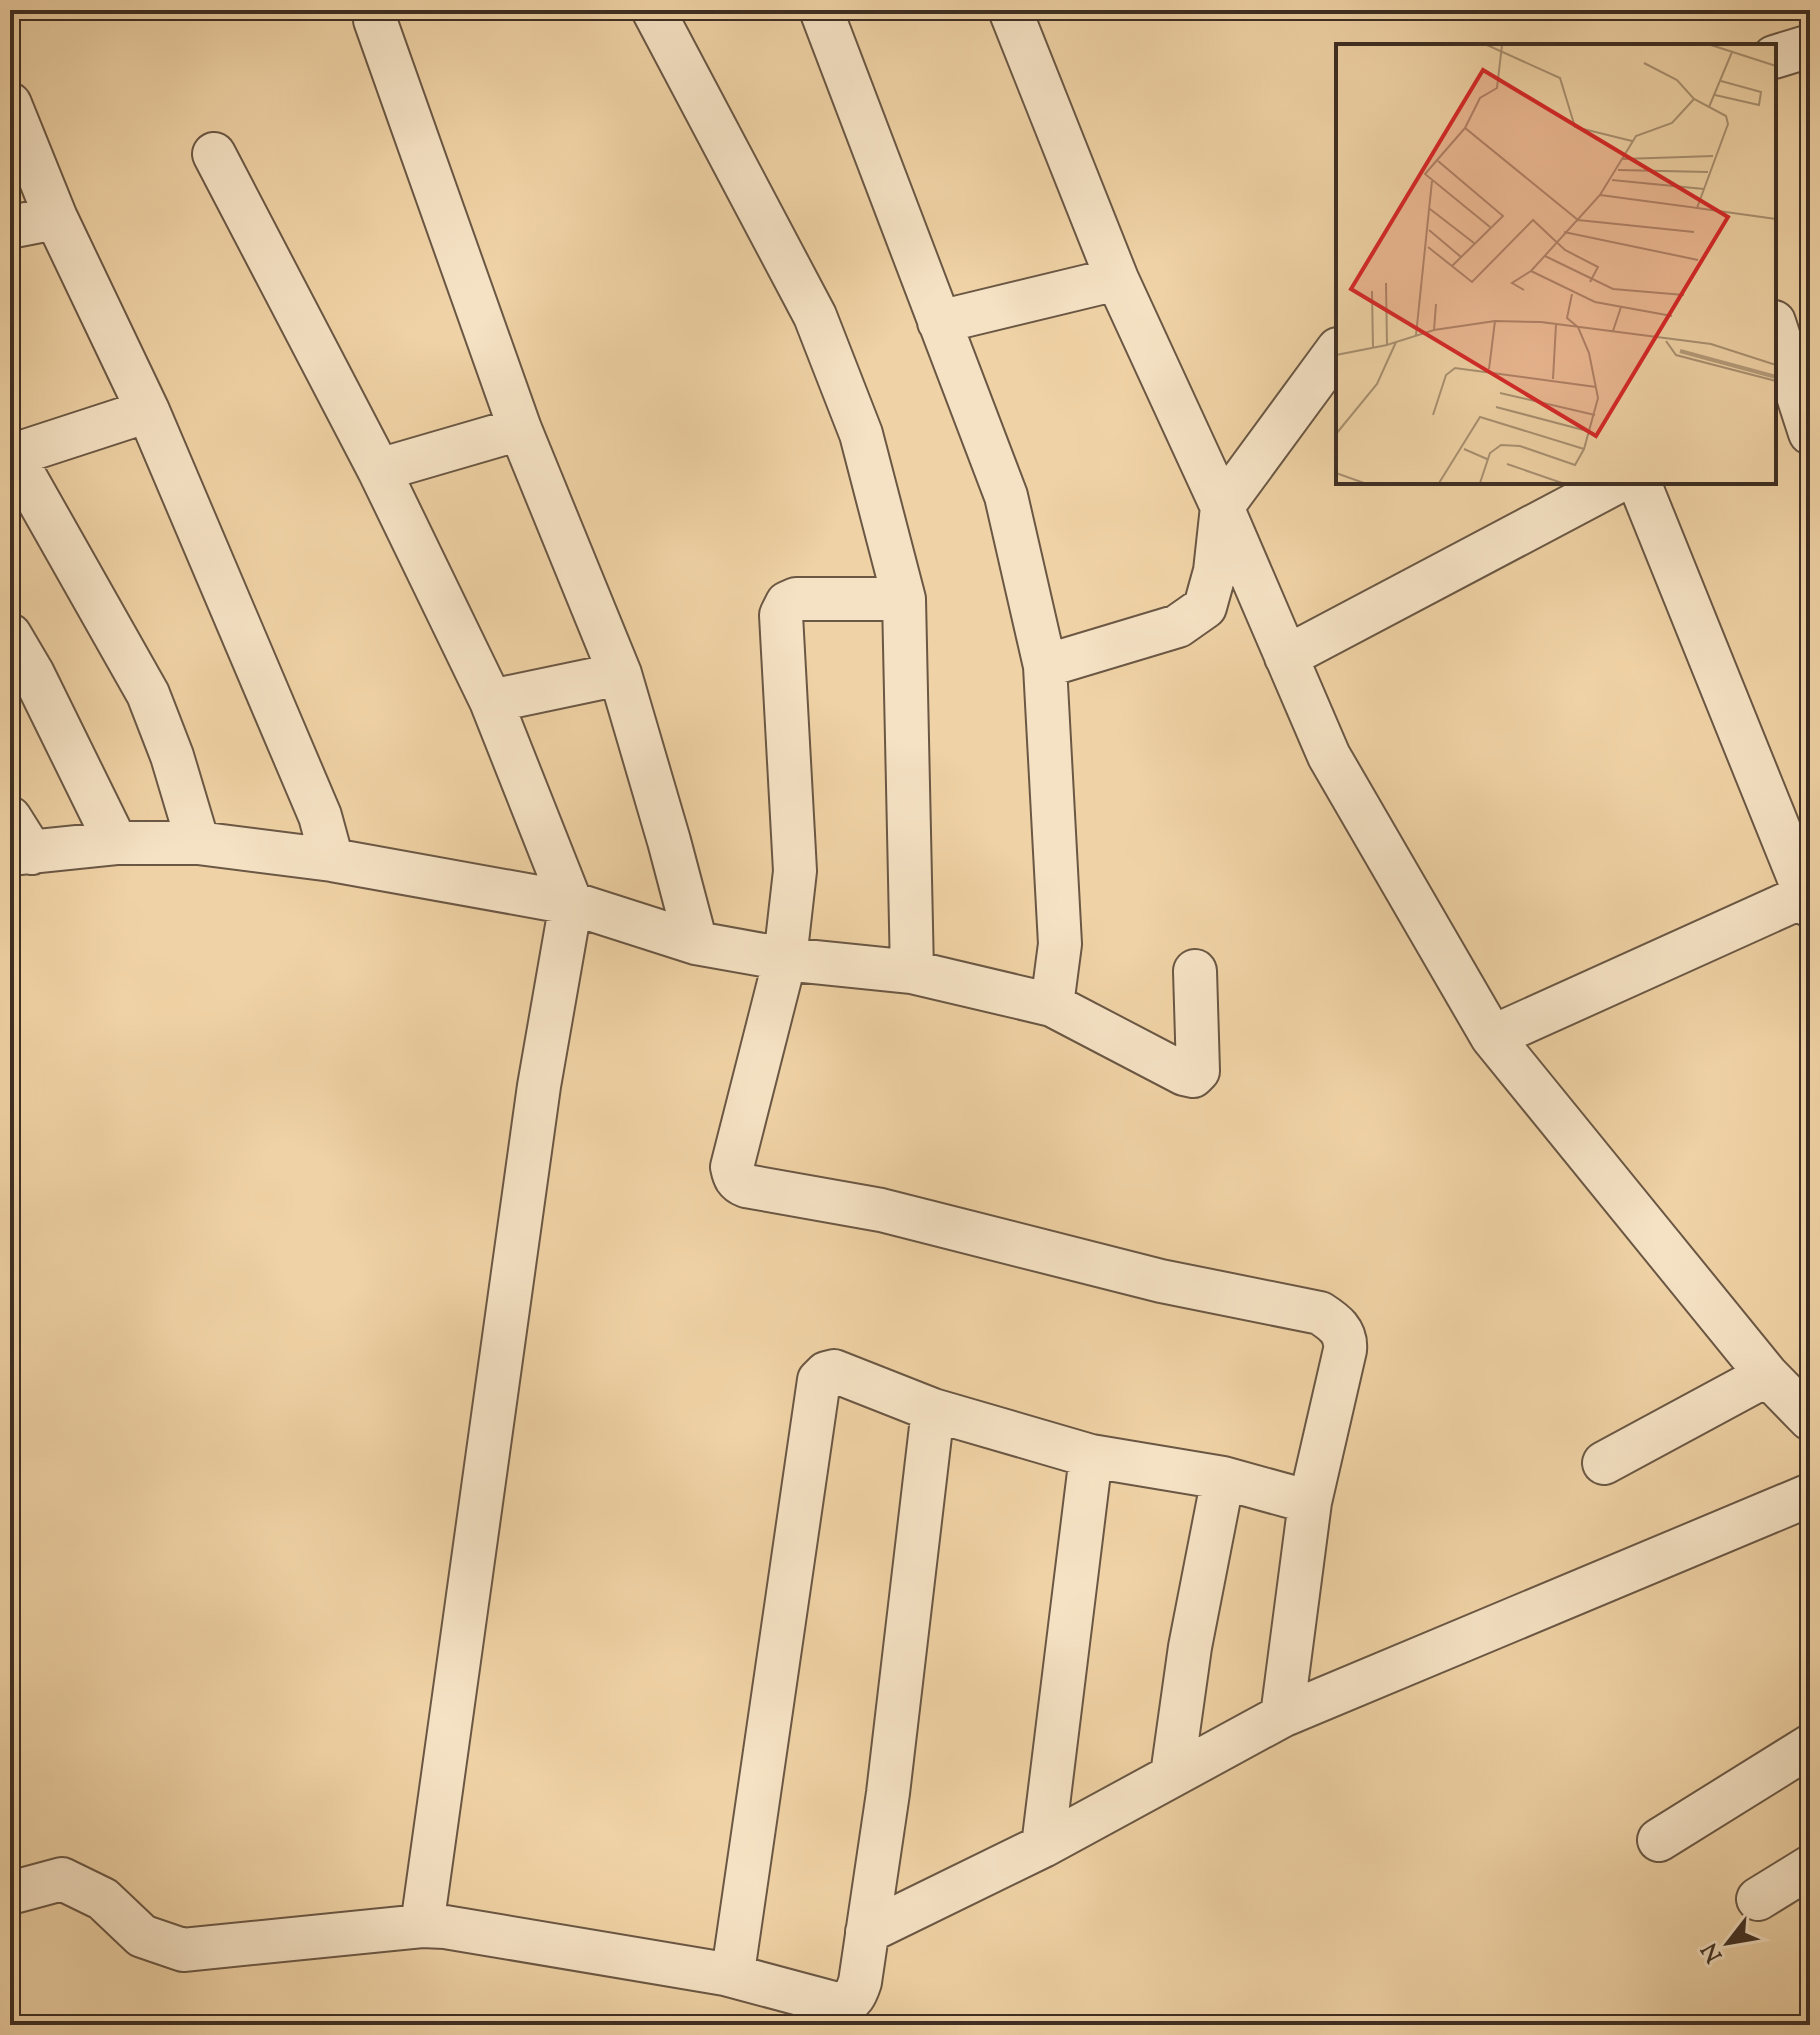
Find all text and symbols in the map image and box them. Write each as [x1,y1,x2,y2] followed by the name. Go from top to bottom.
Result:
[1336,44,1776,484] inset map
[1688,1903,1768,1983] north arrow
[1695,1936,1732,1968] text: N

